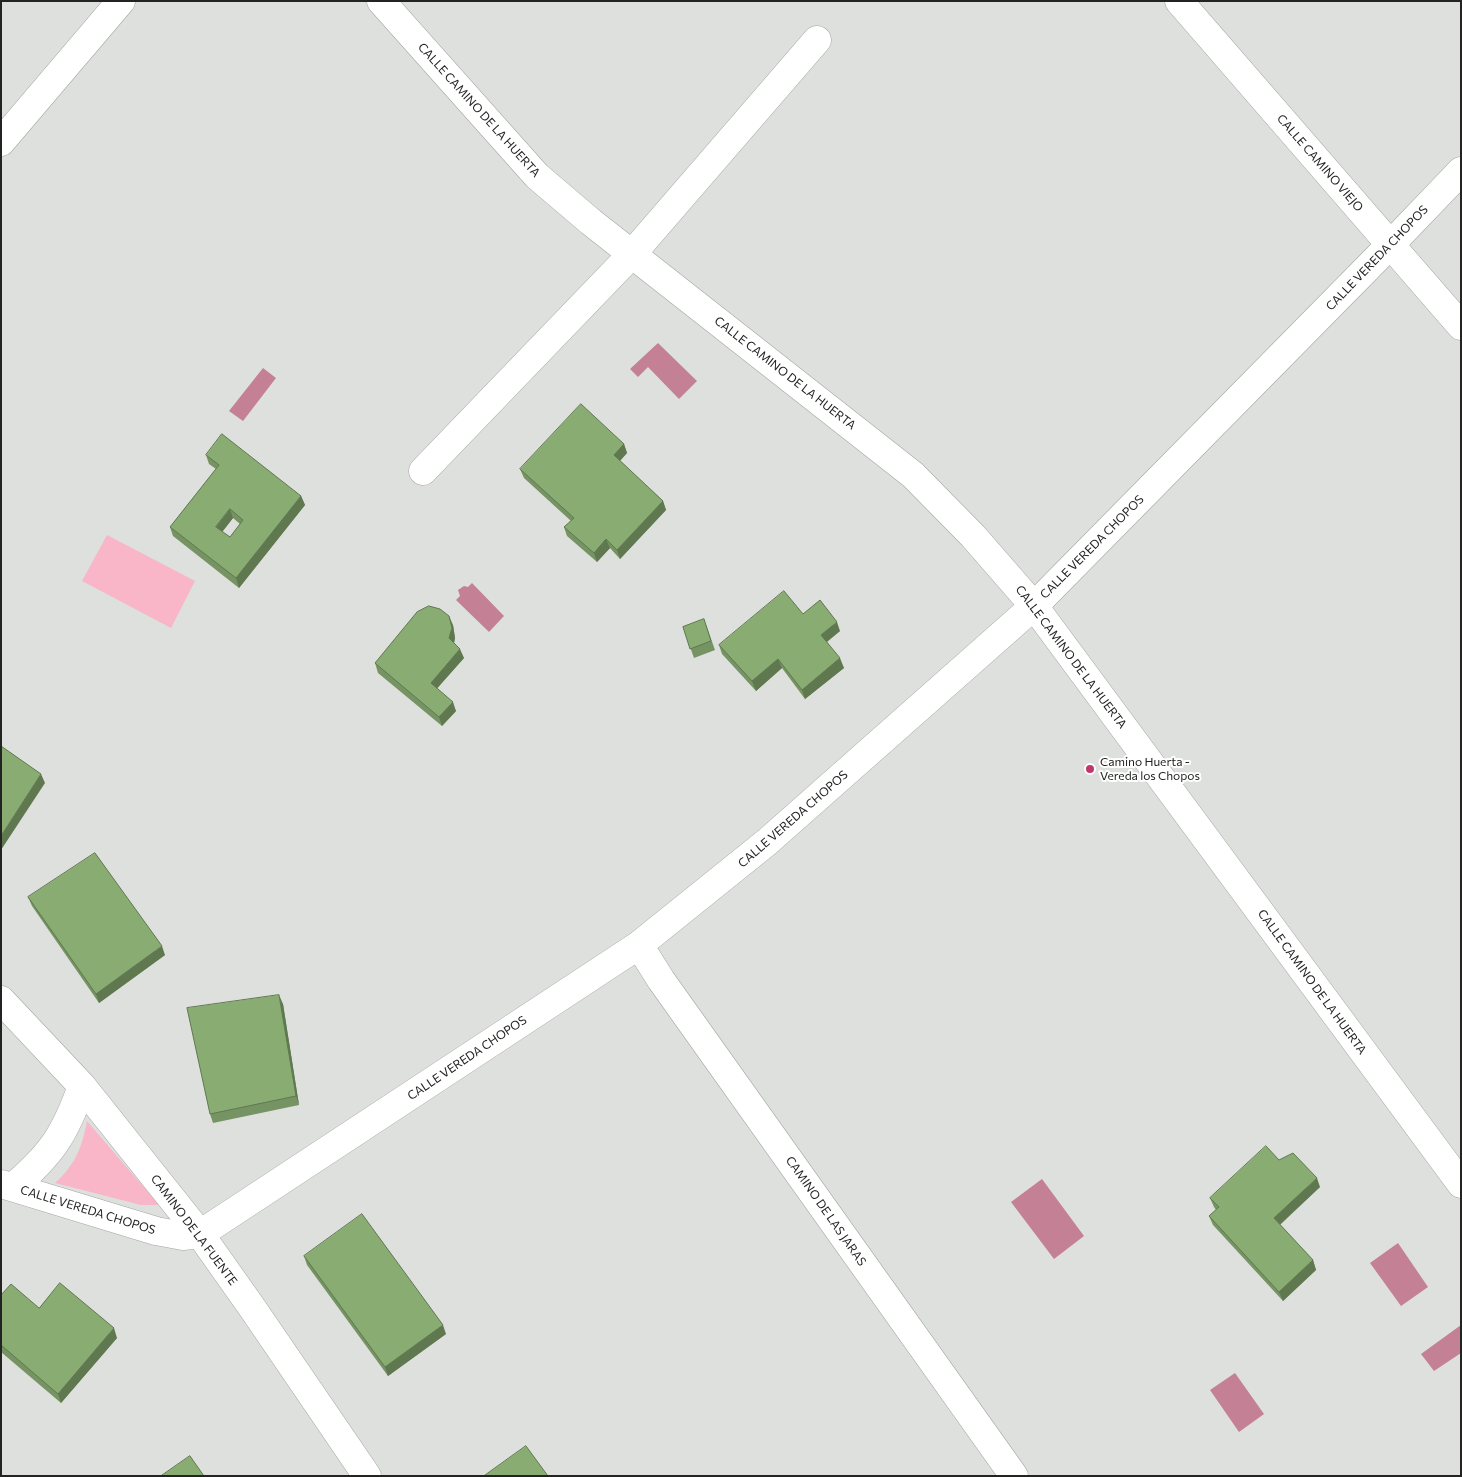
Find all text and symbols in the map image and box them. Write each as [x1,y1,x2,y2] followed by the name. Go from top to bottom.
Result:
[415,40,543,180] street label: CALLE CAMINO DE LA HUERTA
[1274,111,1366,215] street label: CALLE CAMINO VIEJO
[1323,202,1431,314] street label: CALLE VEREDA CHOPOS
[711,313,859,433] street label: CALLE CAMINO DE LA HUERTA
[1037,492,1147,602] street label: CALLE VEREDA CHOPOS
[1012,583,1130,731] street label: CALLE CAMINO DE LA HUERTA
[1100,755,1200,783] place label: Camino Huerta - Vereda los Chopos
[1084,763,1096,775] marker: Camino Huerta - Vereda los Chopos
[735,767,851,871] street label: CALLE VEREDA CHOPOS
[1255,907,1369,1057] street label: CALLE CAMINO DE LA HUERTA
[405,1013,529,1103] street label: CALLE VEREDA CHOPOS
[783,1153,869,1269] street label: CAMINO DE LAS JARAS
[148,1172,240,1288] street label: CAMINO DE LA FUENTE
[19,1183,157,1237] street label: CALLE VEREDA CHOPOS

